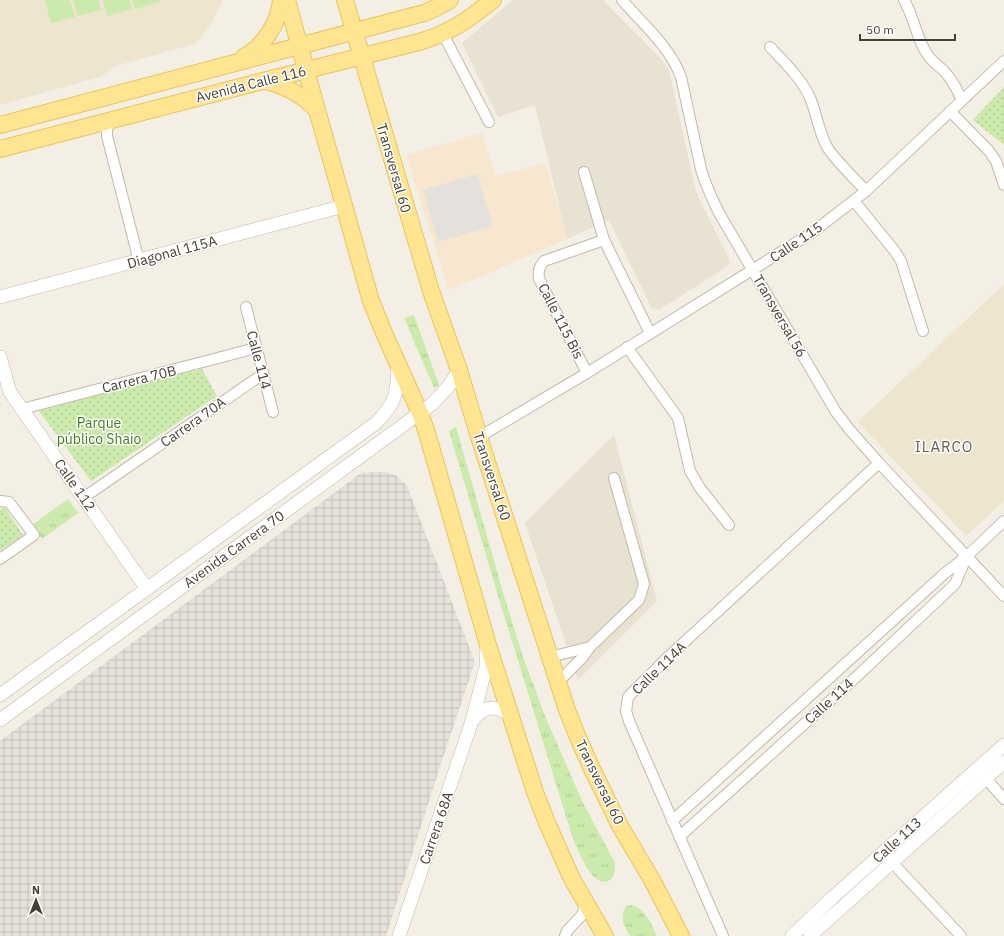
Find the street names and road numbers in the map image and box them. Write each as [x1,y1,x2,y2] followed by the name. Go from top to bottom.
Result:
[194,62,308,106] street label: Avenida Calle 116
[373,121,415,215] street label: Transversal 60
[766,218,826,266] street label: Calle 115
[125,231,219,273] street label: Diagonal 115A
[749,272,811,360] street label: Transversal 56
[534,280,588,362] street label: Calle 115 Bis
[243,329,275,391] street label: Calle 114
[100,361,178,397] street label: Carrera 70B
[157,393,229,451] street label: Carrera 70A
[469,429,515,523] street label: Transversal 60
[50,455,100,515] street label: Calle 112
[180,506,288,592] street label: Avenida Carrera 70
[628,638,690,698] street label: Calle 114A
[801,674,857,728] street label: Calle 114
[572,737,628,827] street label: Transversal 60
[415,789,457,867] street label: Carrera 68A
[869,813,925,867] street label: Calle 113

